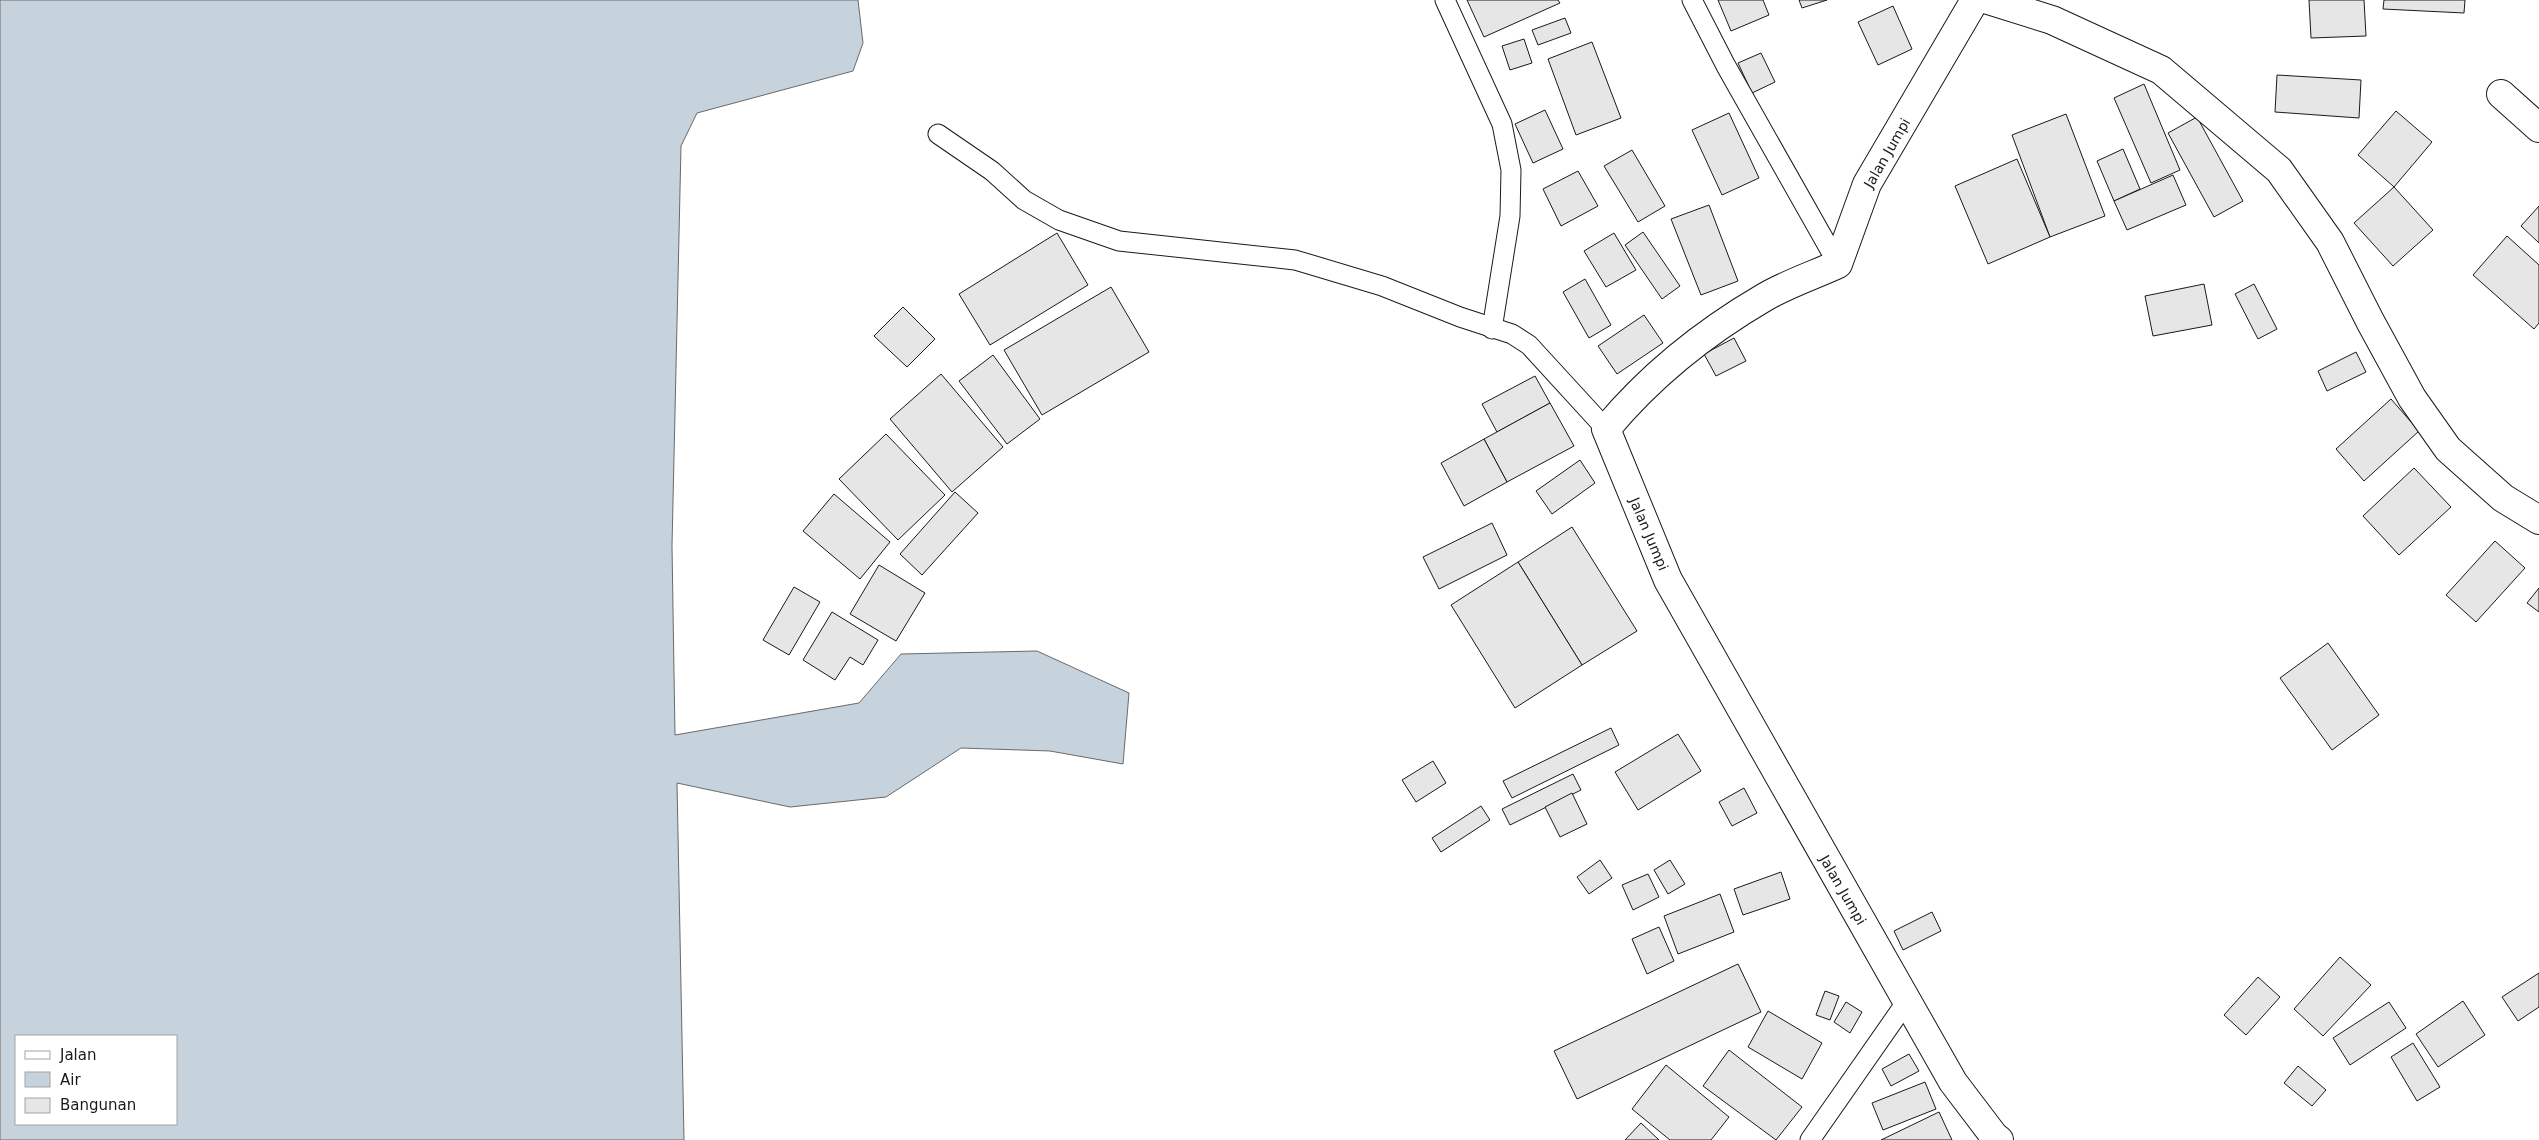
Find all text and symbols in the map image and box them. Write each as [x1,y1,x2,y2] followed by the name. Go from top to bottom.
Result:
[1860,115,1913,192] street label: Jalan Jumpi
[1626,494,1672,573] street label: Jalan Jumpi
[1816,851,1869,928] street label: Jalan Jumpi
[15,1035,178,1125] legend
[59,1046,96,1064] text: Jalan
[60,1071,81,1089] text: Air
[60,1096,136,1114] text: Bangunan

